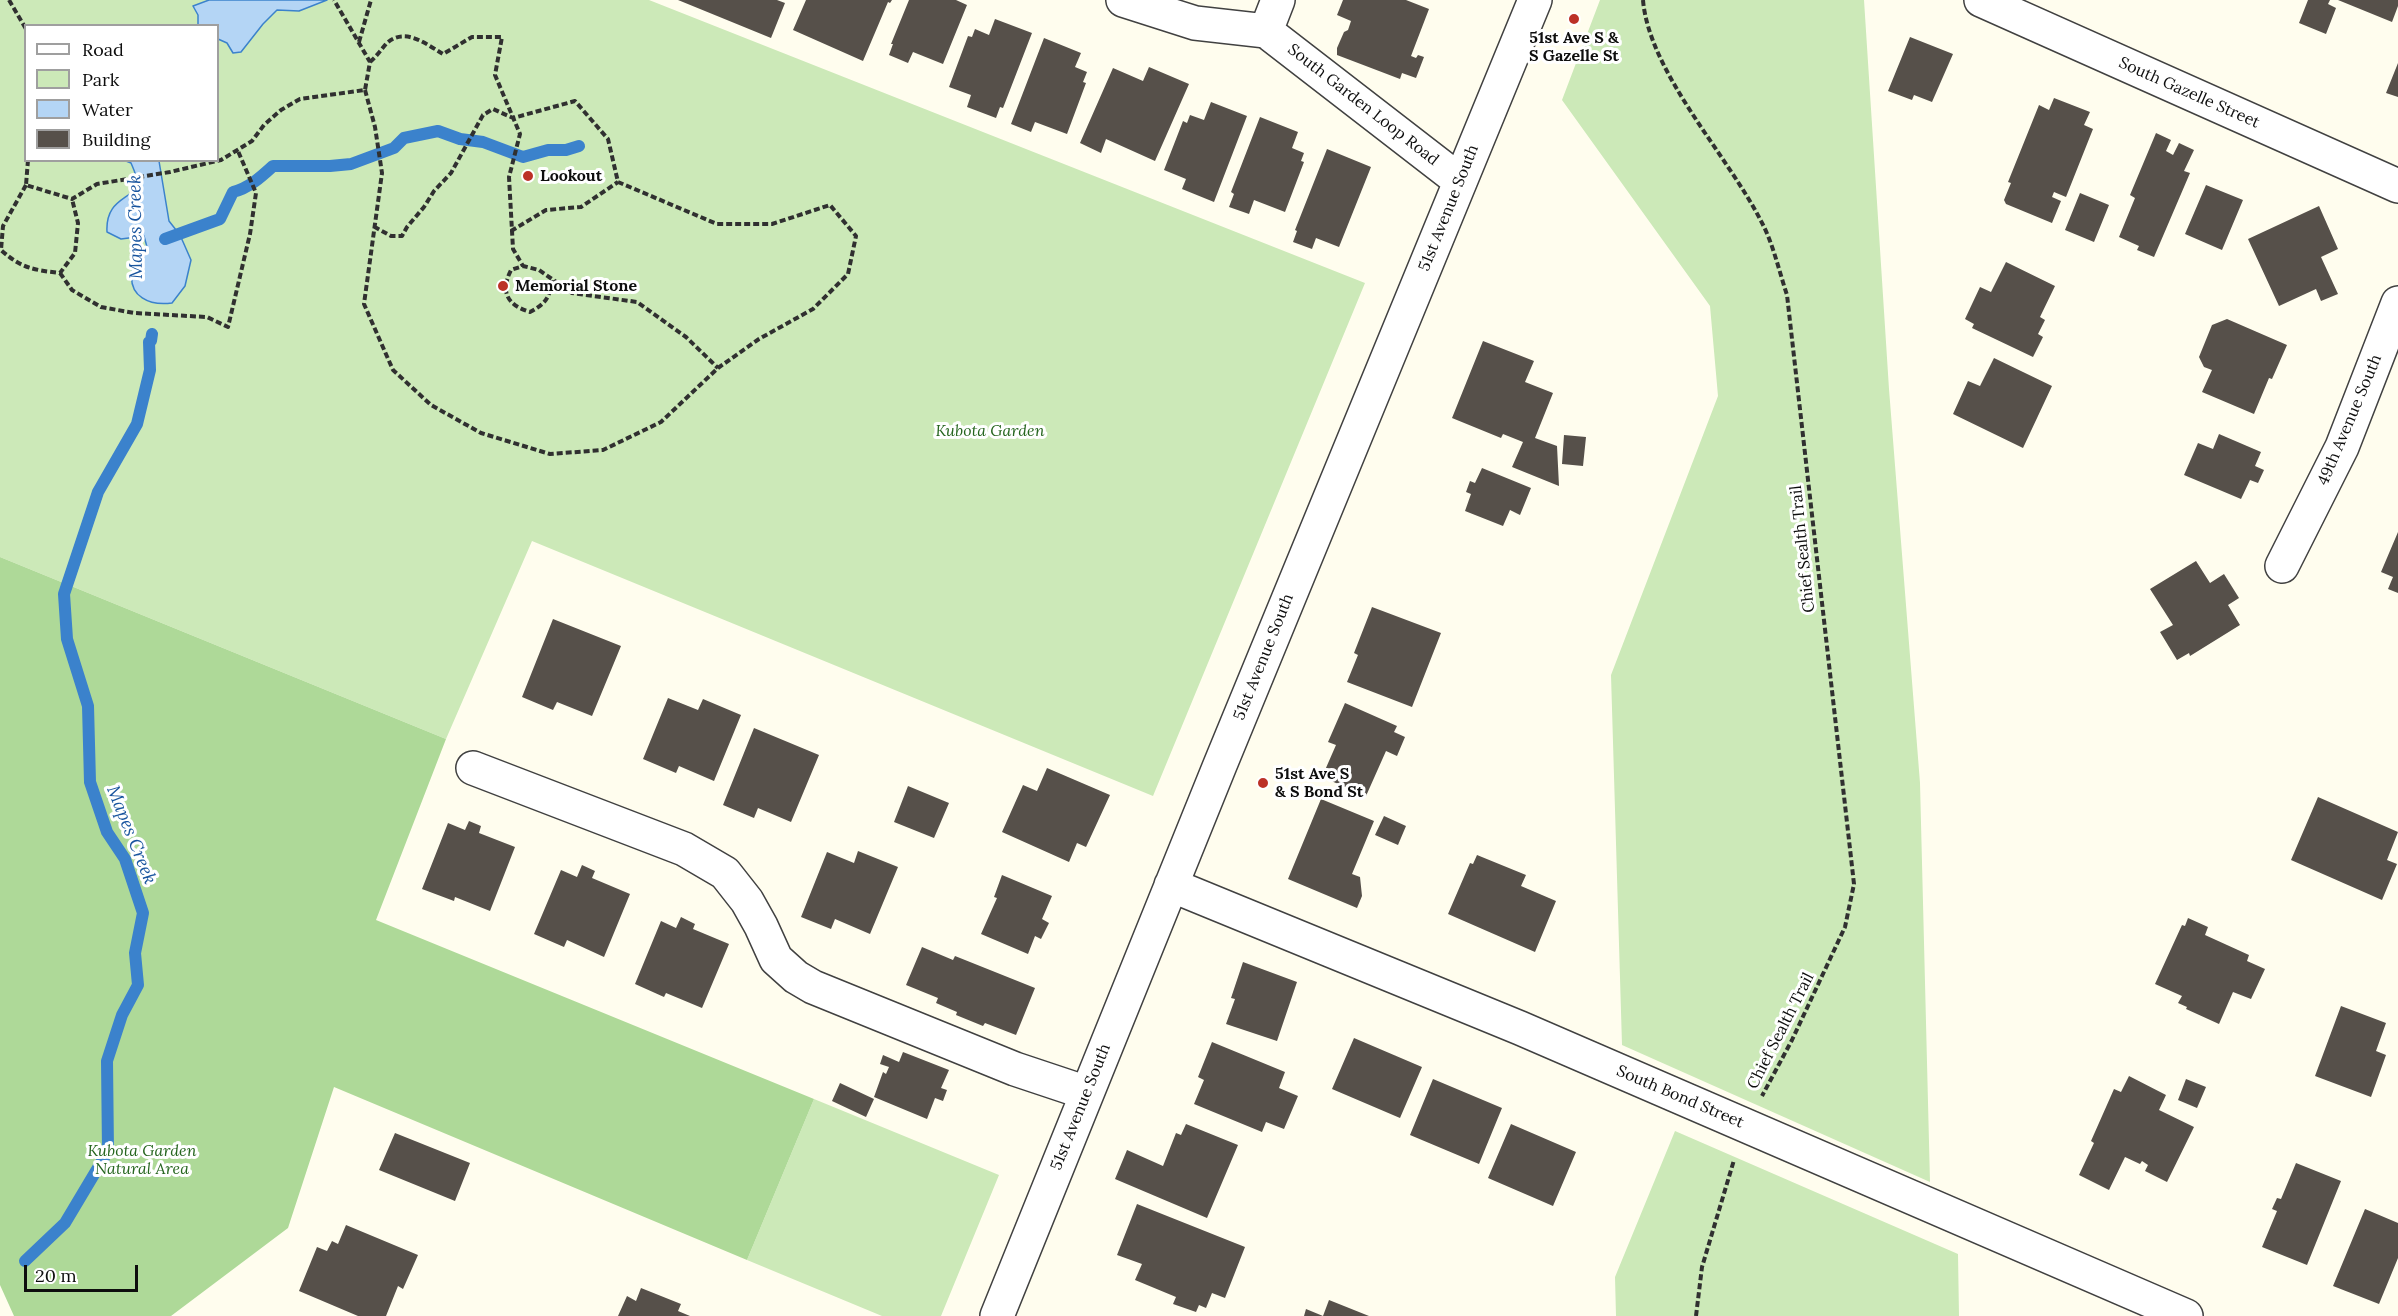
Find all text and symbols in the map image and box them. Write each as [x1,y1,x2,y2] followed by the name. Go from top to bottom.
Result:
[1567,12,1581,26] marker: 51st Ave S & S Gazelle St
[24,24,219,162] legend
[1529,28,1619,66] place label: 51st Ave S & S Gazelle St
[82,38,124,61] text: Road
[1284,40,1442,170] street label: South Garden Loop Road
[2116,53,2262,133] street label: South Gazelle Street
[82,68,119,91] text: Park
[82,98,133,121] text: Water
[82,128,150,151] text: Building
[1415,142,1483,274] street label: 51st Avenue South
[540,166,602,186] place label: Lookout
[521,169,535,183] marker: Lookout
[124,175,148,279] water label: Mapes Creek
[515,276,637,296] place label: Memorial Stone
[496,279,510,293] marker: Memorial Stone
[2314,352,2386,488] street label: 49th Avenue South
[935,421,1045,441] park label: Kubota Garden
[1787,484,1819,614] street label: Chief Sealth Trail
[1230,591,1298,723] street label: 51st Avenue South
[1275,764,1363,802] place label: 51st Ave S & S Bond St
[1256,776,1270,790] marker: 51st Ave S & S Bond St
[101,783,161,887] water label: Mapes Creek
[1743,970,1819,1092] street label: Chief Sealth Trail
[1047,1041,1115,1173] street label: 51st Avenue South
[1614,1062,1746,1132] street label: South Bond Street
[87,1141,197,1179] park label: Kubota Garden Natural Area
[27,1253,141,1291] scale bar
[35,1264,77,1287] text: 20 m

